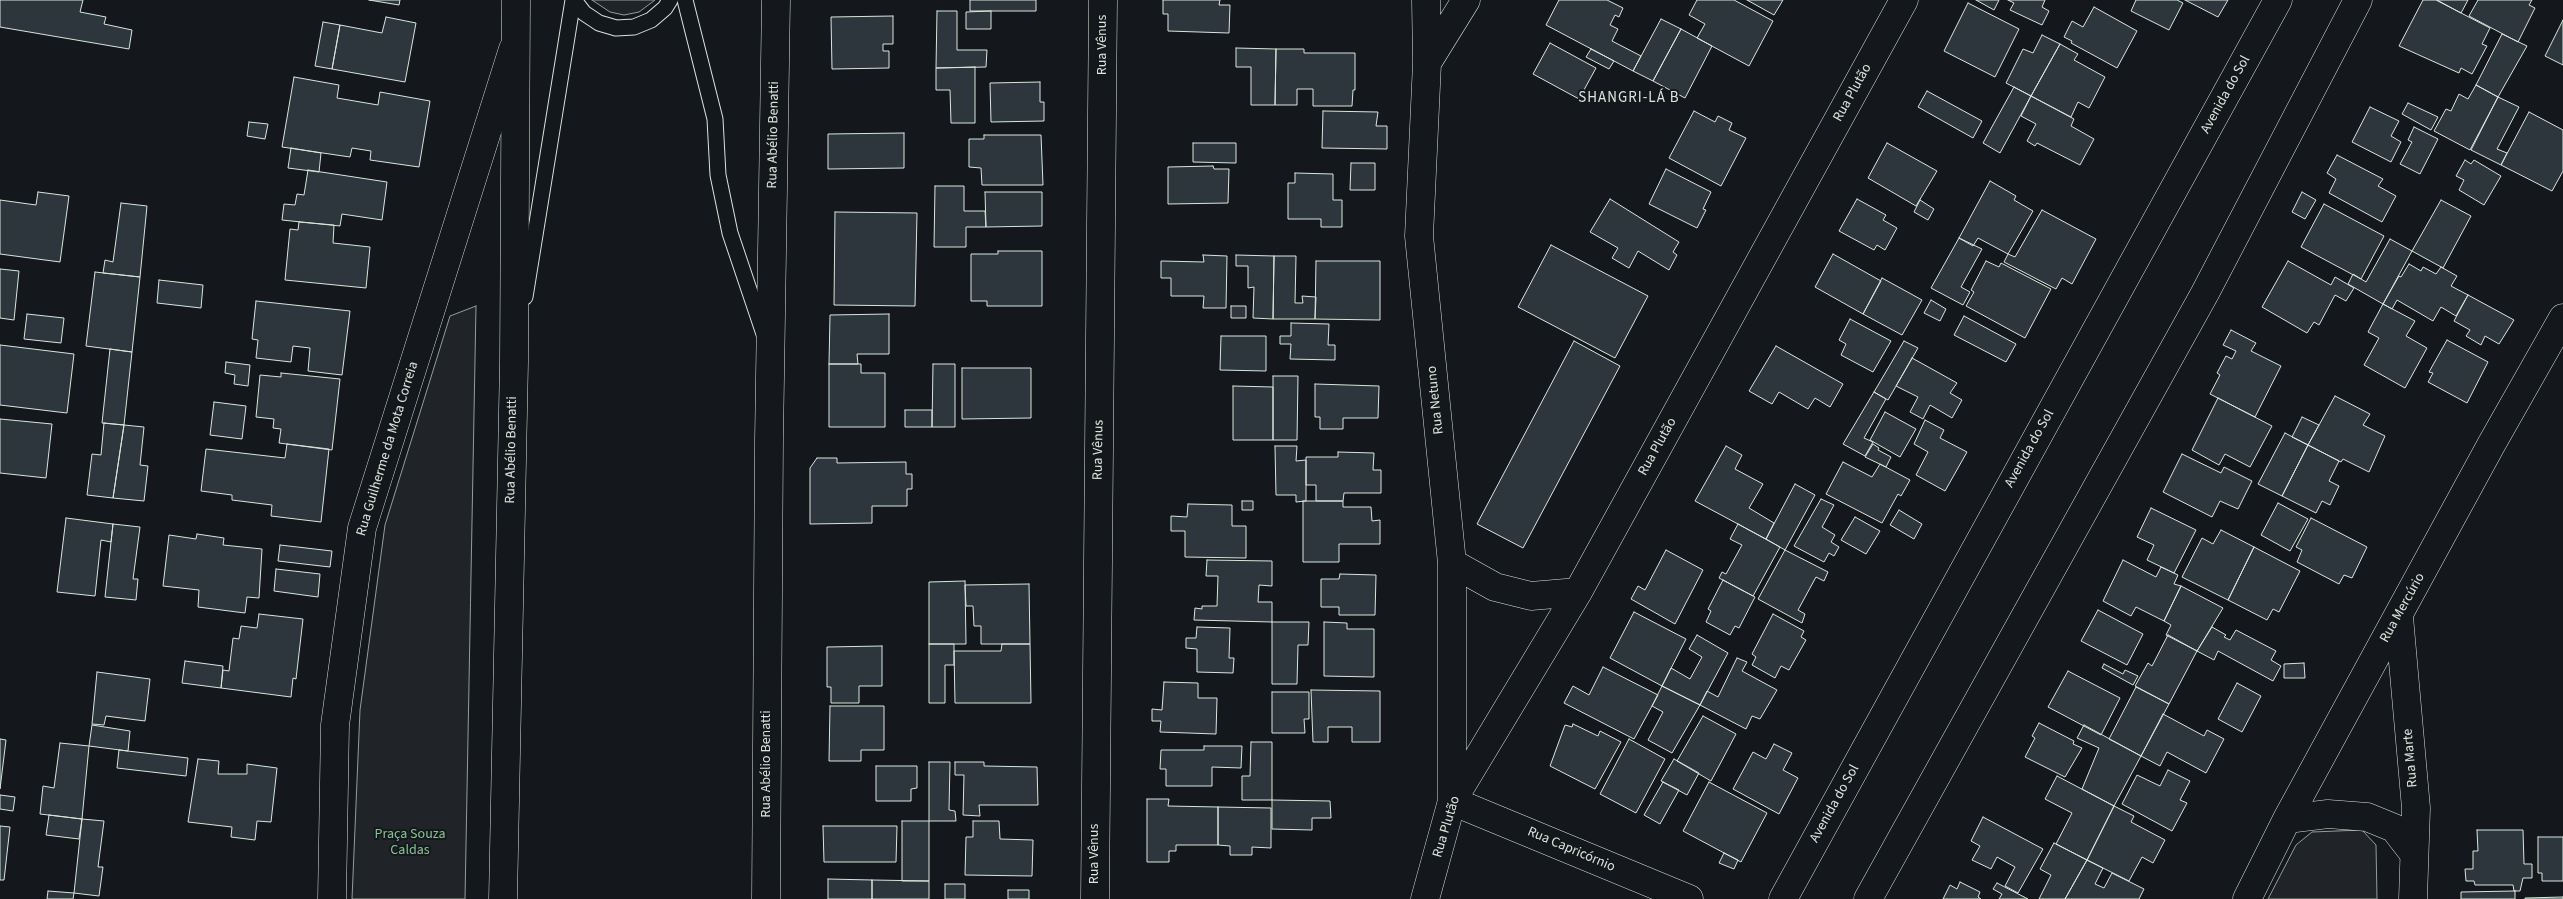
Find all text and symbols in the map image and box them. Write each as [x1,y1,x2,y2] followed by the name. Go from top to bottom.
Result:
[1095,15,1111,75] street label: Rua Vênus
[2198,53,2254,137] street label: Avenida do Sol
[1830,61,1876,125] street label: Rua Plutão
[765,81,783,189] street label: Rua Abélio Benatti
[1577,90,1681,108] district label: SHANGRI-LÁ B
[353,360,423,538] street label: Rua Guilherme da Mota Correia
[1424,365,1448,435] street label: Rua Netuno
[503,396,521,504] street label: Rua Abélio Benatti
[2002,407,2058,491] street label: Avenida do Sol
[1635,415,1681,479] street label: Rua Plutão
[1090,420,1108,480] street label: Rua Vênus
[2377,570,2429,646] street label: Rua Mercúrio
[759,710,775,818] street label: Rua Abélio Benatti
[2400,728,2422,788] street label: Rua Marte
[1807,762,1863,846] street label: Avenida do Sol
[1430,794,1464,860] street label: Rua Plutão
[1087,824,1103,884] street label: Rua Vênus
[1525,824,1617,876] street label: Rua Capricórnio
[375,827,445,860] park label: Praça Souza Caldas

